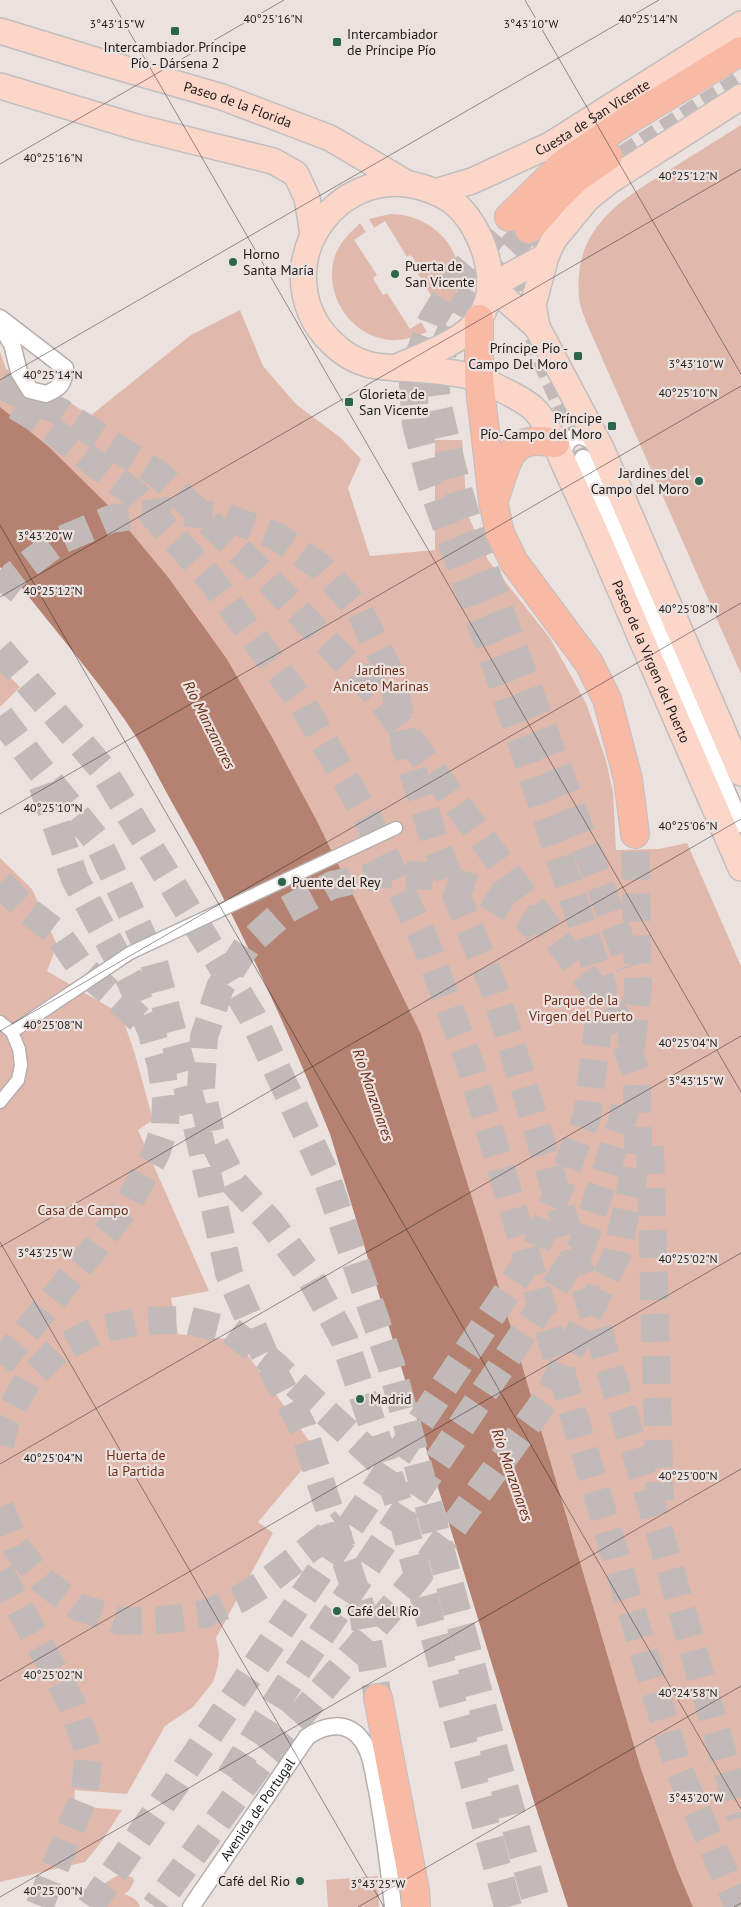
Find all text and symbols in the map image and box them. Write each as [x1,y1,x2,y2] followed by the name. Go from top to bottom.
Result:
[243,11,303,26] text: 40°25'16"N
[618,11,678,26] text: 40°25'14"N
[90,16,144,31] text: 3°43'15"W
[504,16,558,31] text: 3°43'10"W
[169,25,181,37] marker: Intercambiador Príncipe Pío - Dársena 2
[347,25,438,59] place label: Intercambiador de Príncipe Pío
[331,36,343,48] marker: Intercambiador de Príncipe Pío
[104,38,246,72] place label: Intercambiador Príncipe Pío - Dársena 2
[532,75,653,160] street label: Cuesta de San Vicente
[182,77,295,132] street label: Paseo de la Florida
[23,150,83,165] text: 40°25'16"N
[658,168,718,183] text: 40°25'12"N
[243,245,314,279] place label: Horno Santa María
[227,256,239,268] marker: Horno Santa María
[405,257,475,291] place label: Puerta de San Vicente
[389,268,401,280] marker: Puerta de San Vicente
[468,339,568,373] place label: Príncipe Pío - Campo Del Moro
[572,350,584,362] marker: Príncipe Pío - Campo Del Moro
[669,356,723,371] text: 3°43'10"W
[23,367,83,382] text: 40°25'14"N
[359,385,429,419] place label: Glorieta de San Vicente
[658,385,718,400] text: 40°25'10"N
[343,396,355,408] marker: Glorieta de San Vicente
[480,409,602,443] place label: Príncipe Pío-Campo del Moro
[606,420,618,432] marker: Príncipe Pío-Campo del Moro
[591,464,689,498] place label: Jardines del Campo del Moro
[693,475,705,487] marker: Jardines del Campo del Moro
[18,528,72,543] text: 3°43'20"W
[608,577,694,746] street label: Paseo de la Virgen del Puerto
[23,583,83,598] text: 40°25'12"N
[658,601,718,616] text: 40°25'08"N
[333,661,429,695] park label: Jardines Aniceto Marinas
[179,677,240,772] water label: Río Manzanares
[23,800,83,815] text: 40°25'10"N
[658,818,718,833] text: 40°25'06"N
[292,873,381,891] place label: Puente del Rey
[276,876,288,888] marker: Puente del Rey
[528,991,633,1025] park label: Parque de la Virgen del Puerto
[23,1017,83,1032] text: 40°25'08"N
[658,1035,718,1050] text: 40°25'04"N
[349,1046,398,1144] water label: Río Manzanares
[669,1073,723,1088] text: 3°43'15"W
[38,1201,128,1219] park label: Casa de Campo
[18,1245,72,1260] text: 3°43'25"W
[658,1251,718,1266] text: 40°25'02"N
[370,1390,412,1408] place label: Madrid
[354,1393,366,1405] marker: Madrid
[488,1426,537,1524] water label: Río Manzanares
[106,1446,166,1480] park label: Huerta de la Partida
[23,1450,83,1465] text: 40°25'04"N
[658,1468,718,1483] text: 40°25'00"N
[347,1602,419,1620] place label: Café del Río
[331,1605,343,1617] marker: Café del Río
[23,1667,83,1682] text: 40°25'02"N
[658,1685,718,1700] text: 40°24'58"N
[216,1755,299,1864] street label: Avenida de Portugal
[669,1790,723,1805] text: 3°43'20"W
[218,1872,290,1890] place label: Café del Rio
[294,1875,306,1887] marker: Café del Rio
[351,1876,405,1891] text: 3°43'25"W
[23,1883,83,1898] text: 40°25'00"N

